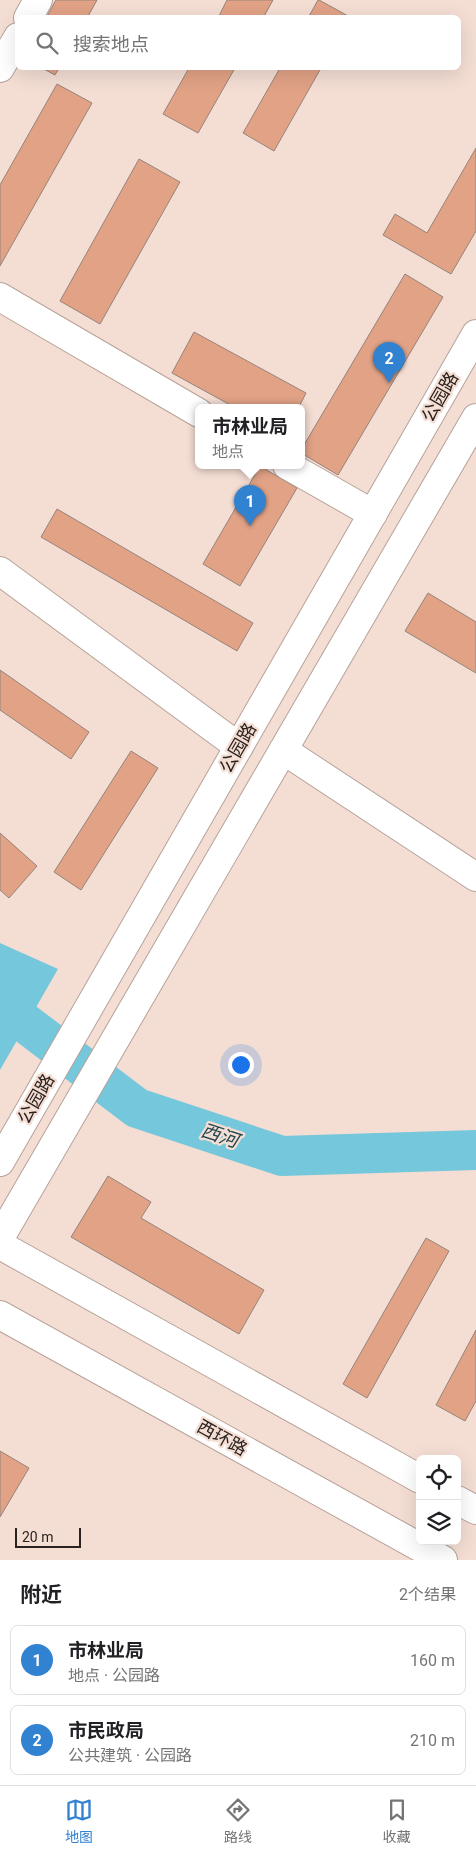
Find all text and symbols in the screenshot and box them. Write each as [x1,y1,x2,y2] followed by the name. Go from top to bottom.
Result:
[15,15,461,70] search box
[33,29,61,57] icon: search
[73,33,149,56] text: 搜索地点
[373,342,405,383] pin: 2
[417,368,462,425] street label: 公园路
[195,404,305,469] popup
[212,415,288,438] text: 市林业局
[212,442,244,461] text: 地点
[234,485,266,526] pin: 1
[215,719,260,776] street label: 公园路
[228,1052,254,1078] your location
[13,1070,58,1127] street label: 公园路
[198,1119,245,1154] water label: 西河
[194,1415,251,1460] street label: 西环路
[416,1455,461,1545] map controls
[416,1455,461,1500] button: locate
[416,1500,461,1545] button: layers
[15,1525,81,1548] scale bar
[22,1529,54,1545] text: 20 m
[20,1583,62,1607] text: 附近
[399,1585,456,1604] text: 2个结果
[68,1639,144,1662] text: 市林业局
[32,1651,42,1670] text: 1
[410,1651,455,1670] text: 160 m
[68,1666,160,1685] text: 地点 · 公园路
[68,1719,144,1742] text: 市民政局
[32,1731,42,1750] text: 2
[410,1731,455,1750] text: 210 m
[68,1746,192,1765] text: 公共建筑 · 公园路
[65,1796,93,1846] tab: 地图
[224,1796,252,1846] tab: 路线
[383,1796,411,1846] tab: 收藏

